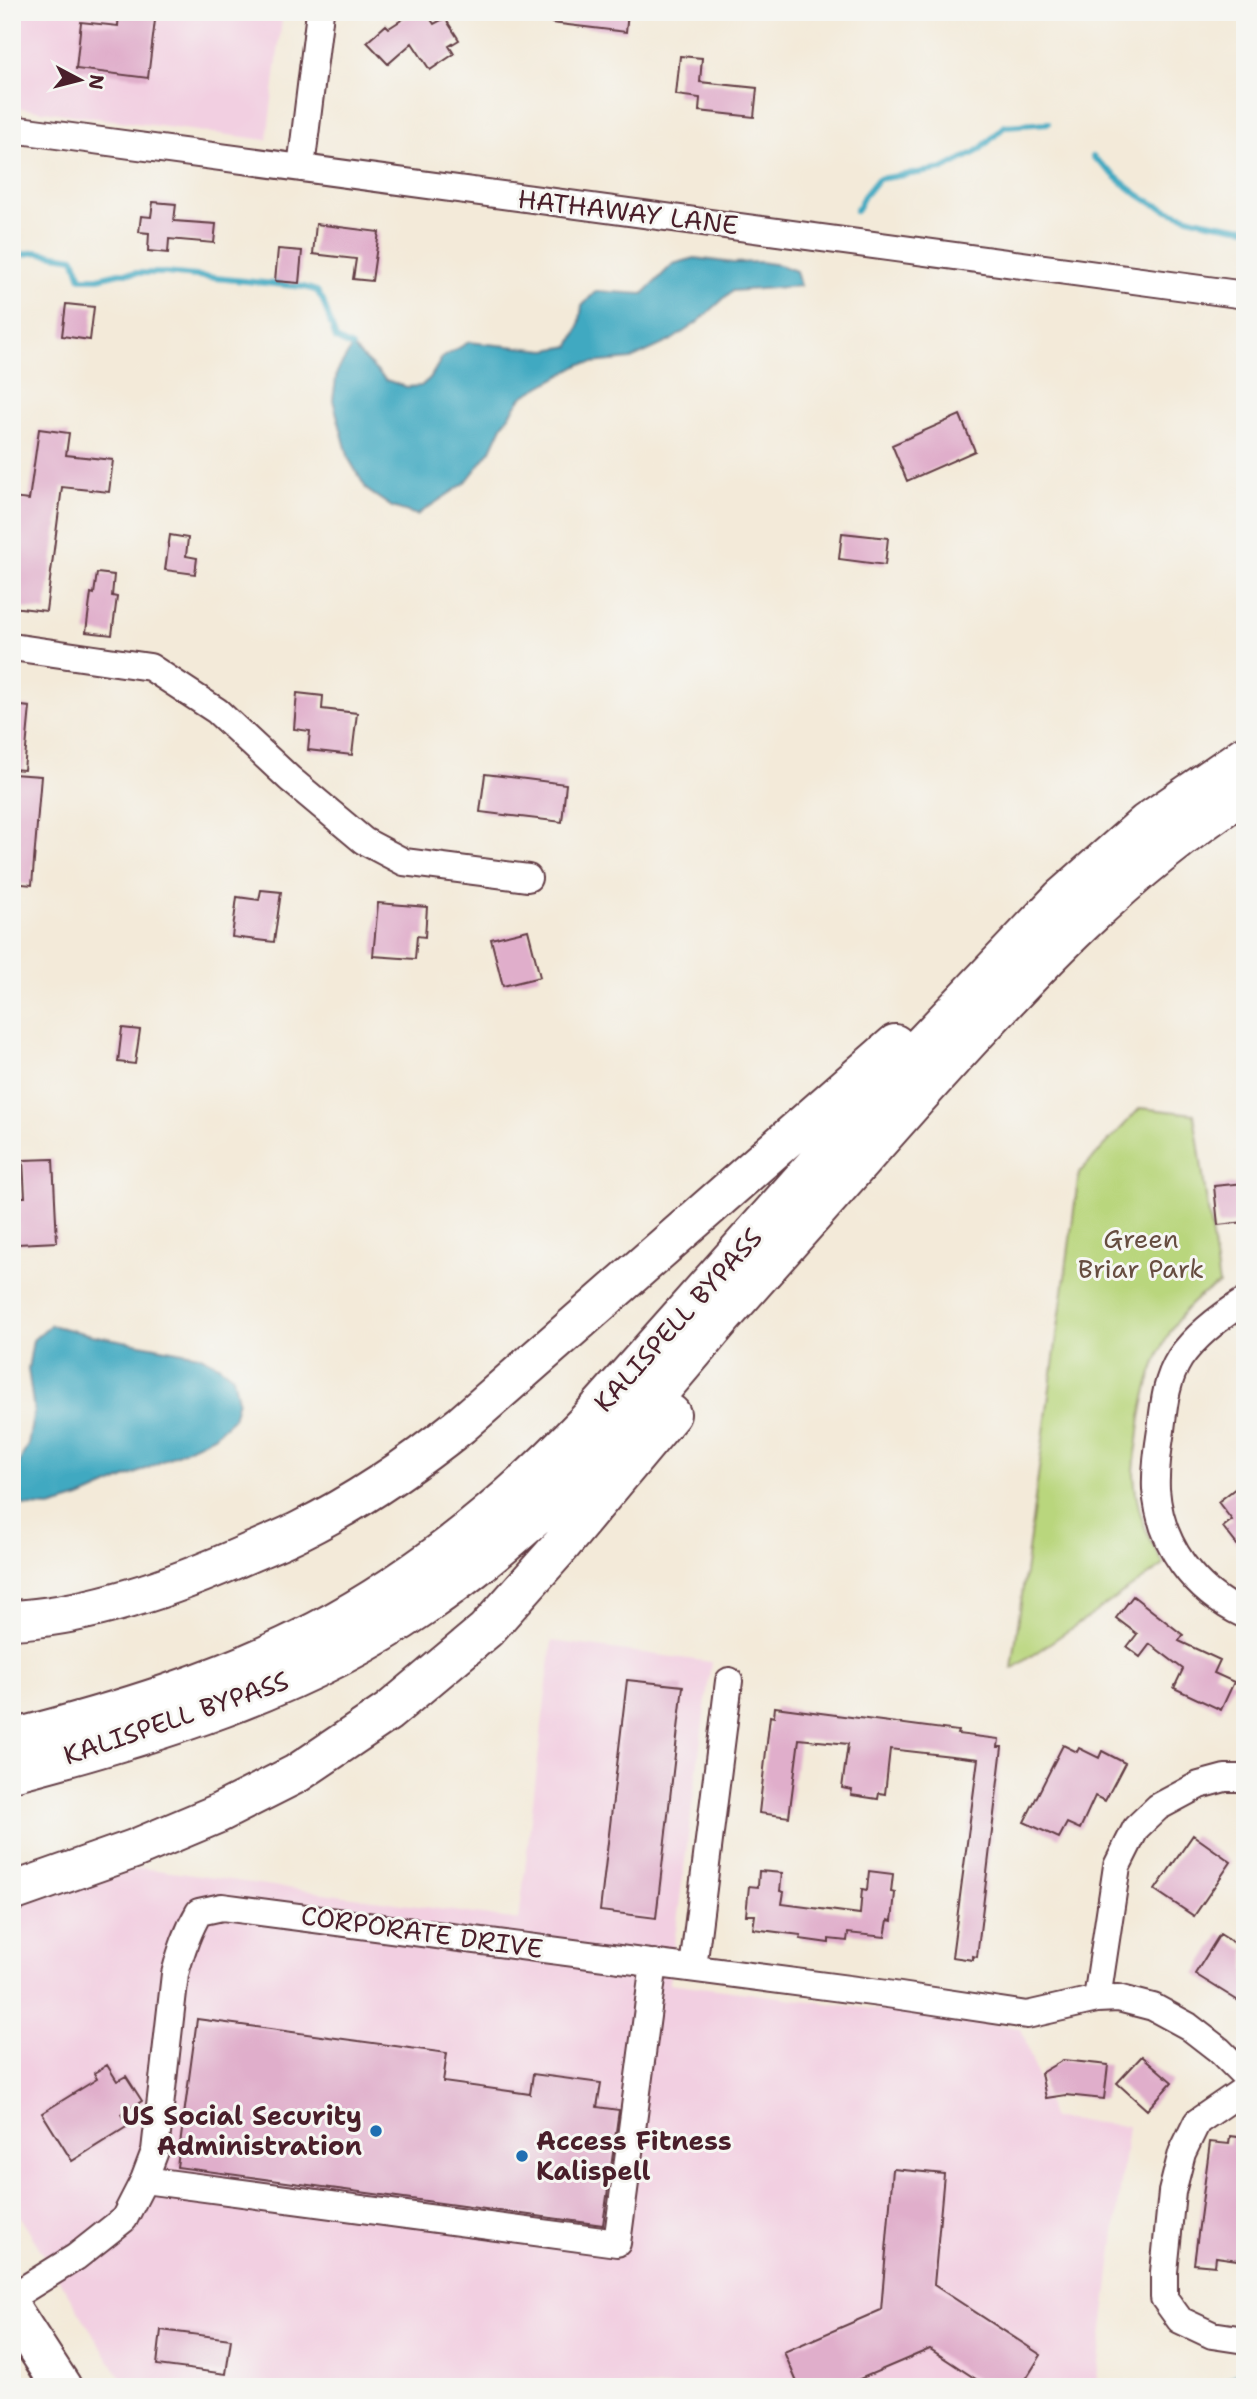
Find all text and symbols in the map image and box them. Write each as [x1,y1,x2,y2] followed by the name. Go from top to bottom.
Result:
[46,46,116,116] north arrow
[83,73,110,91] text: N
[516,181,740,242] street label: HATHAWAY LANE
[586,1220,770,1419] street label: KALISPELL BYPASS
[1078,1221,1204,1286] park label: Green Briar Park
[59,1663,293,1772] street label: KALISPELL BYPASS
[299,1897,545,1966] street label: CORPORATE DRIVE
[122,2098,362,2163] place label: US Social Security Administration
[368,2123,384,2139] marker: US Social Security Administration
[536,2123,732,2188] place label: Access Fitness Kalispell
[514,2148,530,2164] marker: Access Fitness Kalispell

